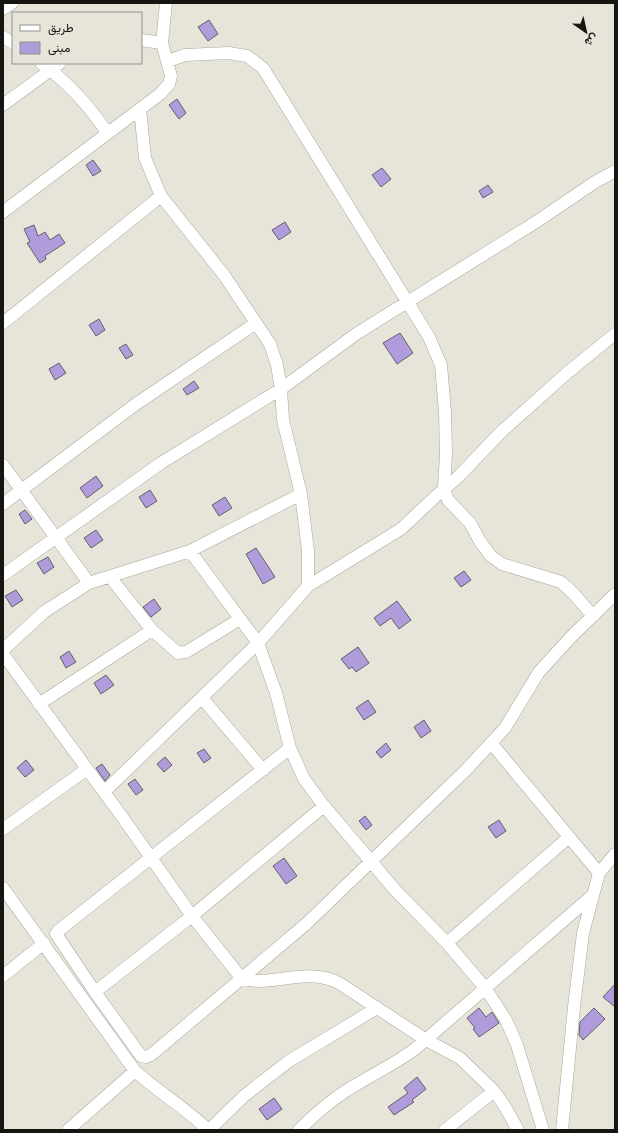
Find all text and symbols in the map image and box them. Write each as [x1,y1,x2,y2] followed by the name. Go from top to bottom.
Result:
[12,12,142,64] legend
[566,12,606,52] north arrow
[48,19,74,36] text: طريق
[582,31,602,51] text: ش
[48,39,70,56] text: مبنى

